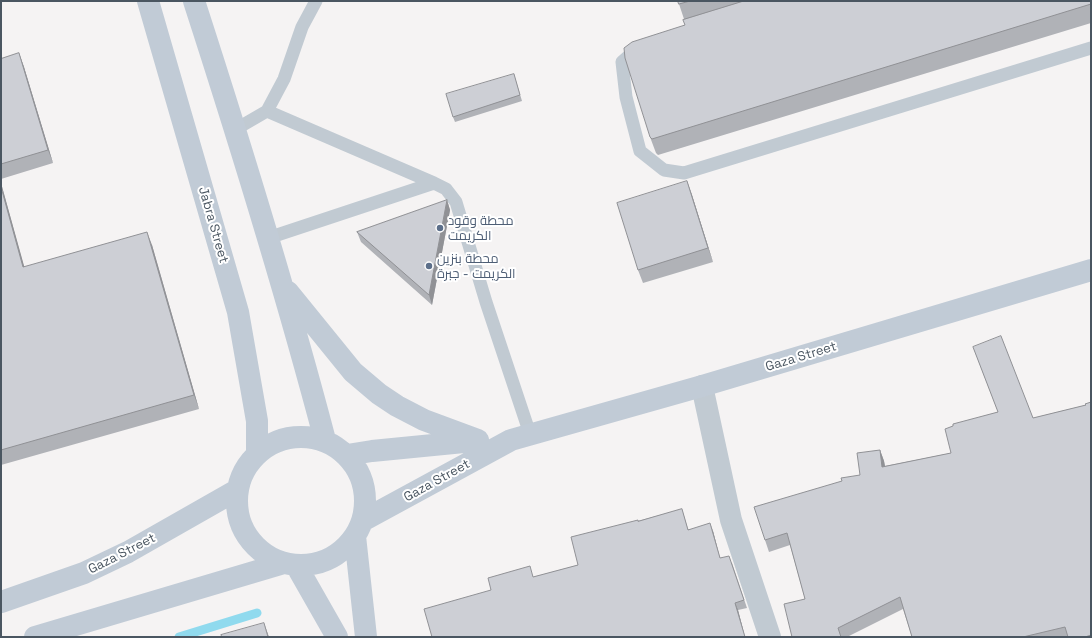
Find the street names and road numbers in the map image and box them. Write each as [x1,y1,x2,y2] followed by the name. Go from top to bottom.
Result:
[195,185,231,265] street label: Jabra Street
[764,339,838,375] street label: Gaza Street
[401,456,473,506] street label: Gaza Street
[86,530,158,578] street label: Gaza Street

